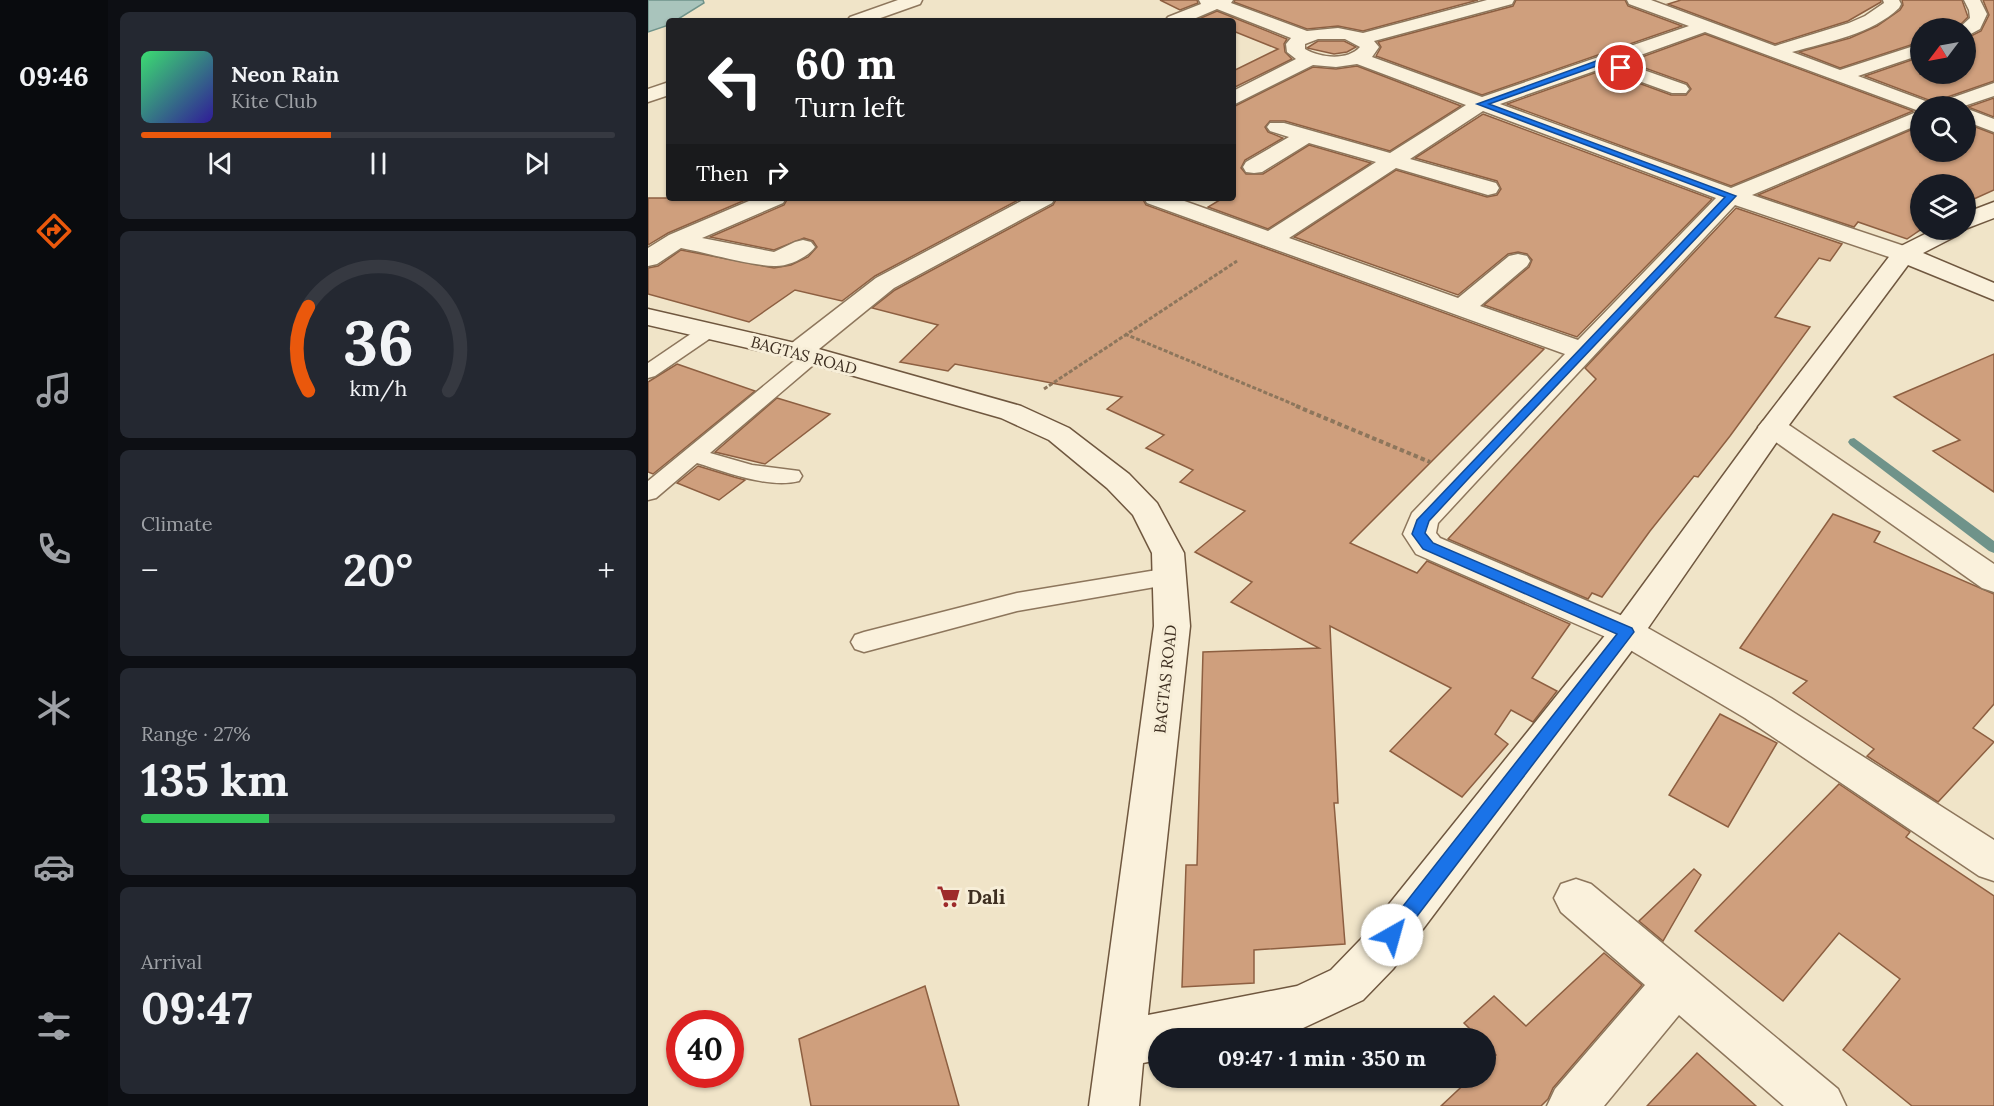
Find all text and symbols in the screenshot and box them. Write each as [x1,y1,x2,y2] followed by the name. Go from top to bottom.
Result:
[1910,18,1976,84] north arrow
[1910,18,1976,240] map controls
[795,37,896,91] text: 60 m
[696,42,774,120] icon: left
[1595,42,1646,93] pin
[1604,51,1637,84] icon: arrive
[19,59,89,93] text: 09:46
[231,60,339,88] text: Neon Rain
[231,88,317,113] text: Kite Club
[795,90,905,124] text: Turn left
[1910,96,1976,162] button: search
[204,147,237,180] icon: previous
[362,147,395,180] icon: pause
[520,147,553,180] icon: next
[761,156,794,189] icon: right
[696,159,749,187] text: Then
[1910,174,1976,240] button: layers
[33,210,75,252] icon: directions
[343,302,413,382] text: 36
[749,331,859,379] street label: BAGTAS ROAD
[33,369,75,411] icon: music
[349,375,407,403] text: km/h
[141,511,213,536] text: Climate
[33,528,75,570] icon: phone
[343,541,413,598] text: 20°
[141,549,159,591] text: −
[597,549,615,591] text: +
[1149,624,1181,734] street label: BAGTAS ROAD
[33,687,75,729] icon: climate
[141,721,251,746] text: Range · 27%
[141,751,289,808] text: 135 km
[33,846,75,888] icon: car
[936,883,962,909] supermarket icon: Dali
[967,884,1006,909] place label: Dali
[1360,903,1424,967] position arrow
[141,949,202,974] text: Arrival
[141,979,253,1036] text: 09:47
[33,1005,75,1047] icon: filters
[666,1010,744,1088] speed limit sign: 40
[1218,1044,1426,1072] text: 09:47 · 1 min · 350 m

